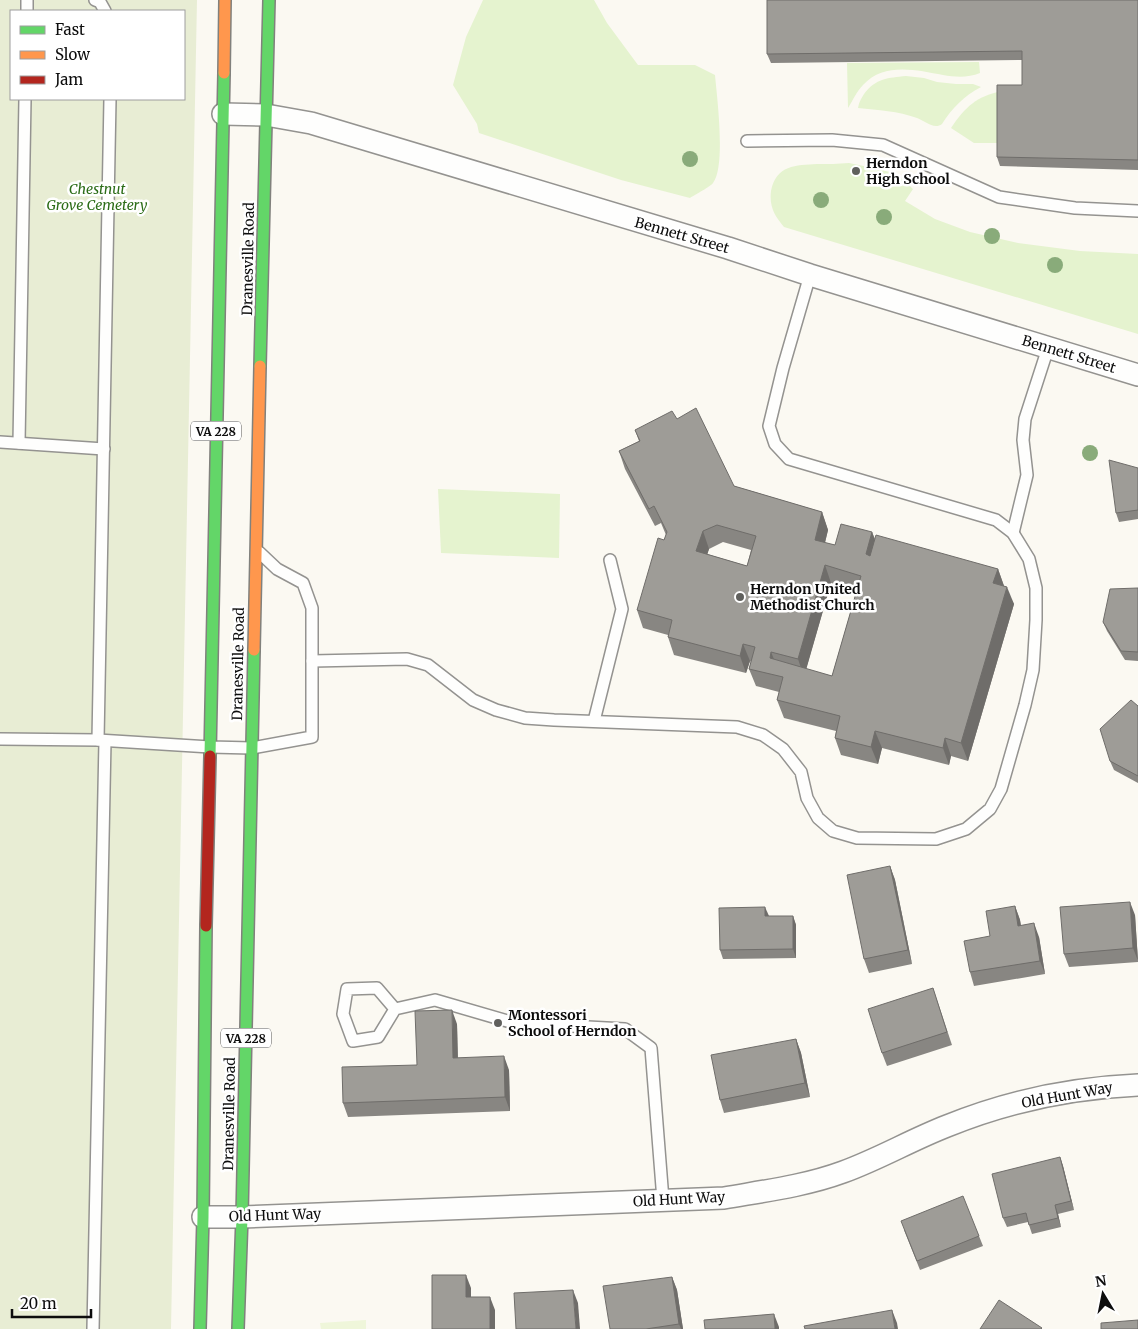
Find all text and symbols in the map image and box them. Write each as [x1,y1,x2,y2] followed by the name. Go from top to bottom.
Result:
[10,10,185,100] legend
[55,20,85,39] text: Fast
[55,45,90,64] text: Slow
[54,70,83,89] text: Jam
[866,154,950,188] place label: Herndon High School
[850,165,862,177] marker: Herndon High School
[47,180,148,214] park label: Chestnut Grove Cemetery
[238,202,258,316] street label: Dranesville Road
[633,213,732,257] street label: Bennett Street
[1020,331,1119,377] street label: Bennett Street
[191,422,241,441] road number: VA 228
[750,580,875,614] place label: Herndon United Methodist Church
[734,591,746,603] marker: Herndon United Methodist Church
[228,607,248,721] street label: Dranesville Road
[508,1006,637,1040] place label: Montessori School of Herndon
[492,1017,504,1029] marker: Montessori School of Herndon
[221,1028,271,1048] road number: VA 228
[219,1057,239,1171] street label: Dranesville Road
[1020,1078,1115,1112] street label: Old Hunt Way
[632,1188,726,1210] street label: Old Hunt Way
[229,1204,322,1226] street label: Old Hunt Way
[1078,1269,1128,1319] north arrow
[1094,1271,1108,1291] text: N
[12,1286,91,1318] scale bar
[20,1294,57,1313] text: 20 m

